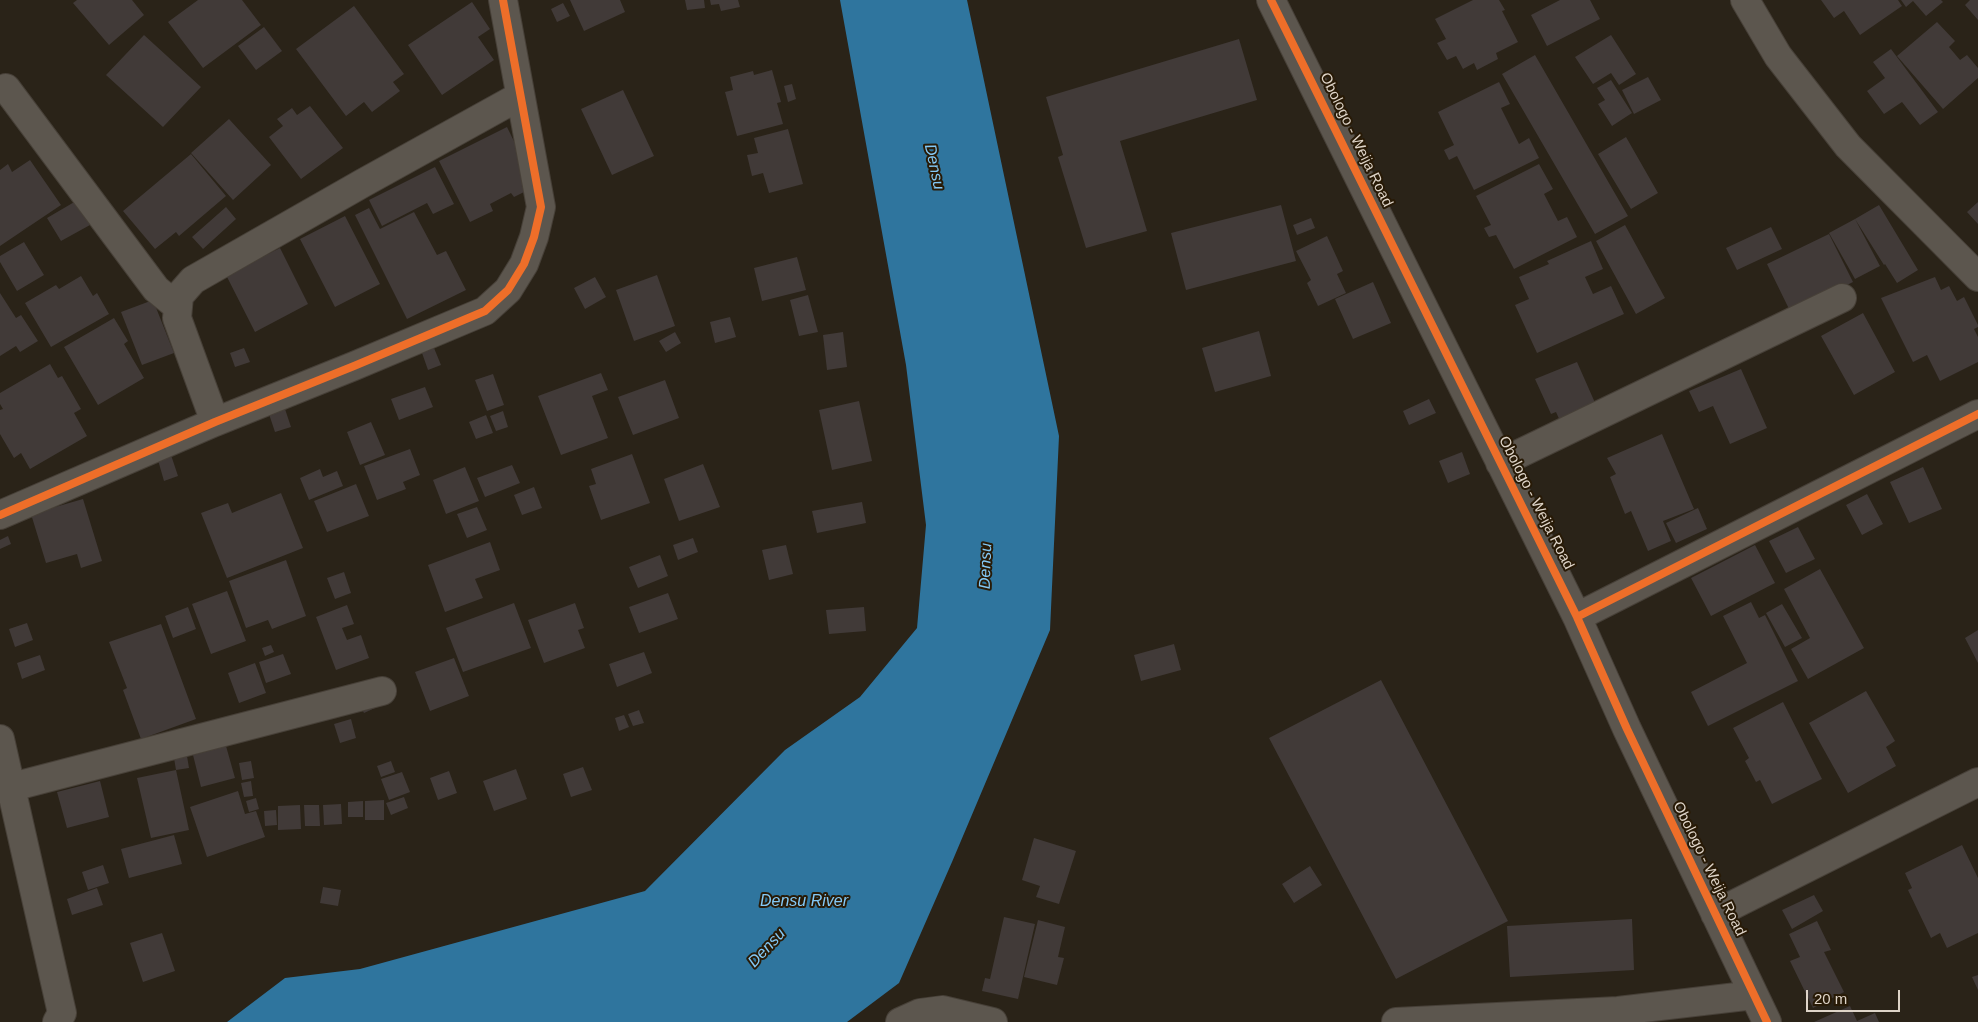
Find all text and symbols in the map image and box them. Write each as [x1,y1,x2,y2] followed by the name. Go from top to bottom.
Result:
[1316,70,1396,210] street label: Obologo - Weija Road
[920,142,948,192] water label: Densu
[1495,433,1577,573] street label: Obologo - Weija Road
[976,543,996,589] water label: Densu
[1669,799,1749,939] street label: Obologo - Weija Road
[760,892,848,912] water label: Densu River
[744,925,790,971] water label: Densu
[1808,980,1902,1012] scale bar
[1814,990,1847,1007] text: 20 m

